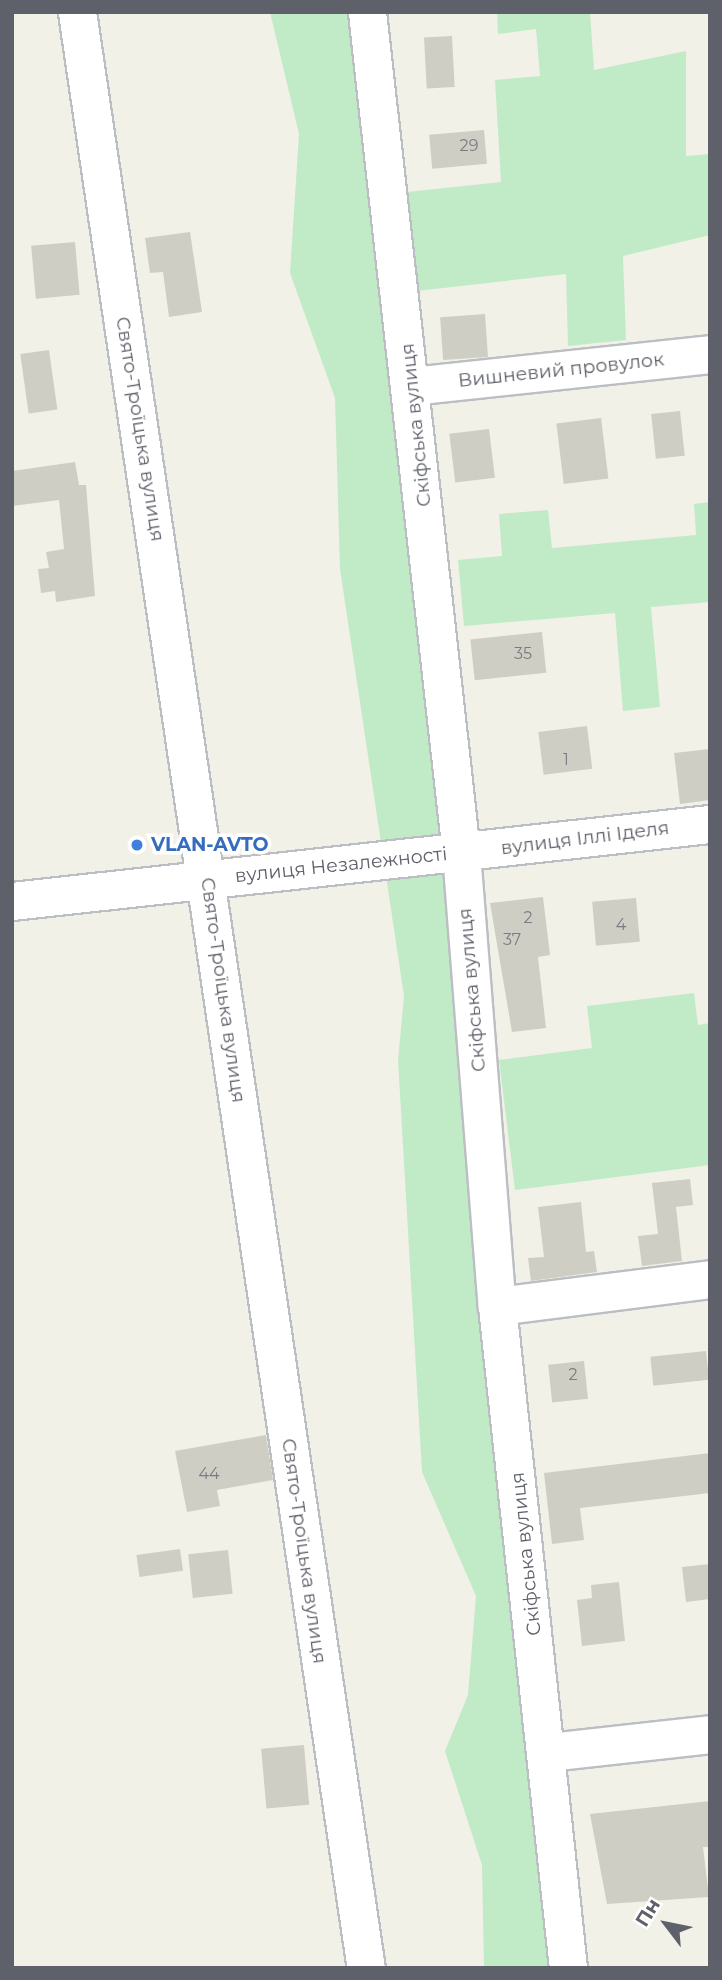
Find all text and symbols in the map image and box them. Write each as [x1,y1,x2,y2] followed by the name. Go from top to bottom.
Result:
[460,136,478,156] house number: 29
[111,315,169,543] street label: Свято-Троїцька вулиця
[396,342,436,508] street label: Скіфська вулиця
[457,348,665,392] street label: Вишневий провулок
[514,644,532,664] house number: 35
[563,750,569,770] house number: 1
[499,816,671,860] street label: вулиця Іллі Іделя
[151,834,269,856] place label: VLAN-AVTO
[129,837,145,853] marker: VLAN-AVTO
[234,842,448,888] street label: вулиця Незалежності
[196,876,250,1104] street label: Свято-Троїцька вулиця
[453,907,491,1073] street label: Скіфська вулиця
[523,908,533,928] house number: 2
[616,915,626,935] house number: 4
[503,930,521,950] house number: 37
[568,1365,578,1385] house number: 2
[277,1437,331,1665] street label: Свято-Троїцька вулиця
[198,1464,220,1484] house number: 44
[506,1471,546,1637] street label: Скіфська вулиця
[631,1889,701,1959] north arrow
[630,1894,665,1931] text: Пн

